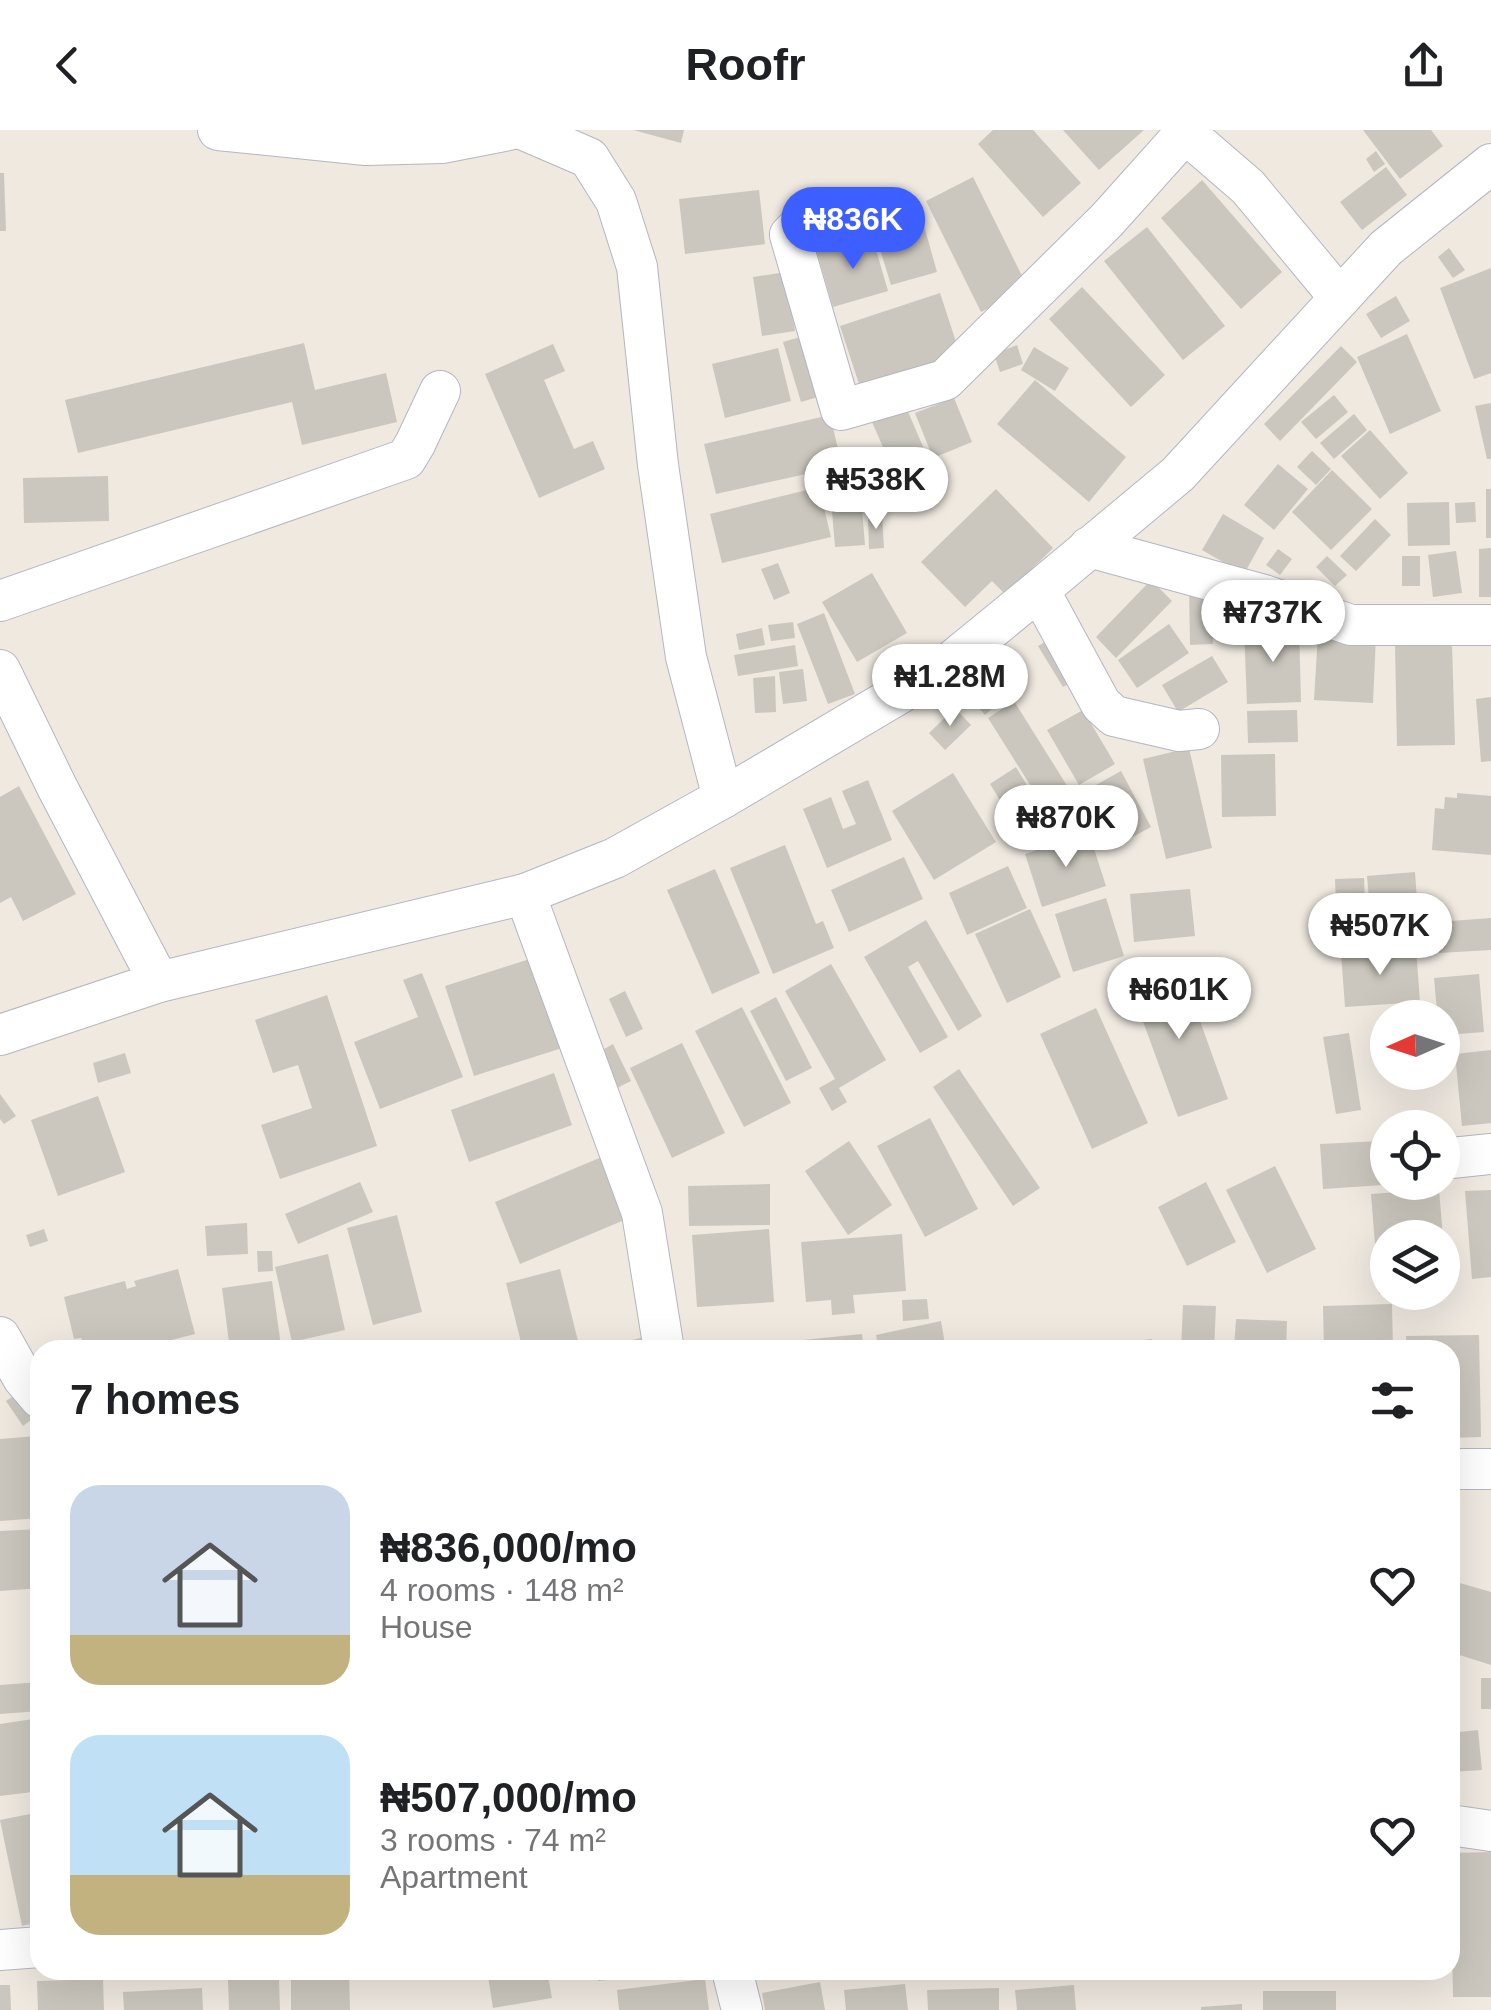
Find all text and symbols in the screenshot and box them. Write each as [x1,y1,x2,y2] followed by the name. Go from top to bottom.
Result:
[40,38,95,93] icon: back
[1396,38,1451,93] icon: share
[686,39,805,90] text: Roofr
[783,187,923,272] pin: ₦836K
[803,201,903,237] text: ₦836K
[806,447,946,532] pin: ₦538K
[826,461,926,497] text: ₦538K
[1203,580,1343,665] pin: ₦737K
[1223,594,1323,630] text: ₦737K
[869,644,1031,729] pin: ₦1.28M
[894,658,1006,694] text: ₦1.28M
[996,785,1136,870] pin: ₦870K
[1016,799,1116,835] text: ₦870K
[1310,893,1450,978] pin: ₦507K
[1330,907,1430,943] text: ₦507K
[1109,957,1249,1042] pin: ₦601K
[1129,971,1229,1007] text: ₦601K
[1370,1000,1460,1090] north arrow
[1370,1000,1460,1310] map controls
[1370,1110,1460,1200] button: locate
[1370,1220,1460,1310] button: layers
[1365,1373,1420,1428] icon: filters
[70,1376,240,1423] text: 7 homes
[380,1524,637,1571] text: ₦836,000/mo
[150,1525,270,1645] icon: home
[1365,1558,1420,1613] icon: heart
[380,1572,624,1608] text: 4 rooms · 148 m²
[380,1609,473,1645] text: House
[380,1774,637,1821] text: ₦507,000/mo
[150,1775,270,1895] icon: home
[1365,1808,1420,1863] icon: heart
[380,1822,606,1858] text: 3 rooms · 74 m²
[380,1859,528,1895] text: Apartment

